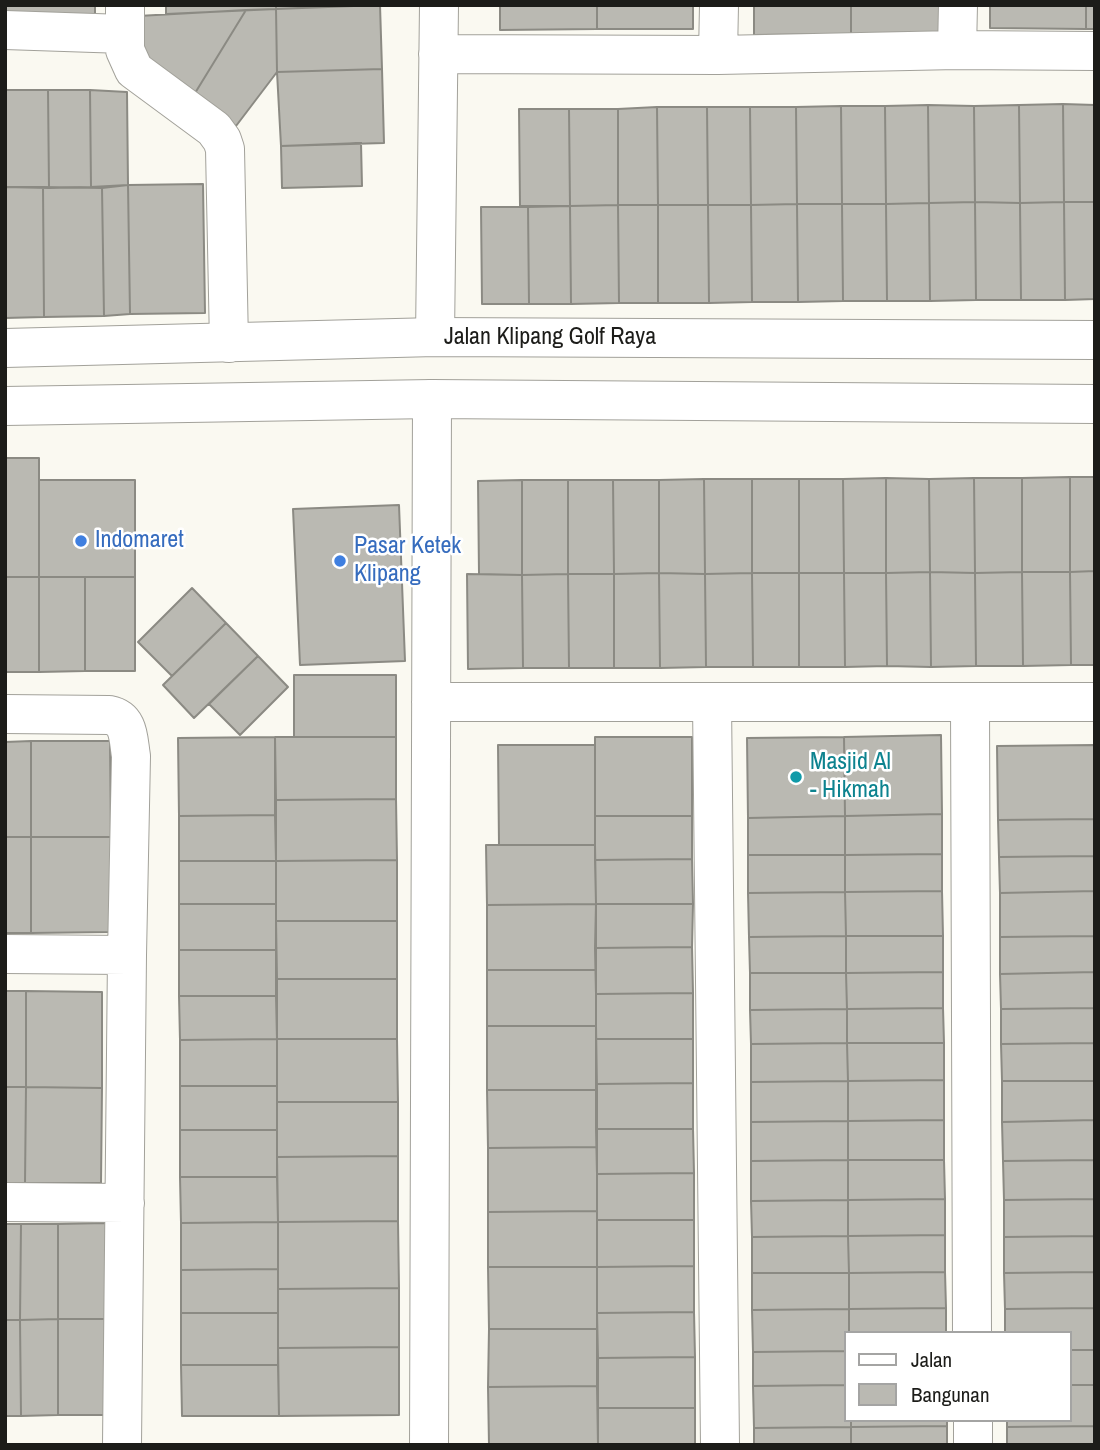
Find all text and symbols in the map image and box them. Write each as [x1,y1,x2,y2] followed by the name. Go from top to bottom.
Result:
[444,324,656,352] street label: Jalan Klipang Golf Raya
[95,527,184,555] place label: Indomaret
[73,533,89,549] marker: Indomaret
[354,533,461,589] place label: Pasar Ketek Klipang
[332,553,348,569] marker: Pasar Ketek Klipang
[810,749,891,805] place label: Masjid Al - Hikmah
[788,769,804,785] marker: Masjid Al - Hikmah
[844,1331,1072,1422] legend
[911,1345,952,1374] text: Jalan
[911,1380,990,1409] text: Bangunan

